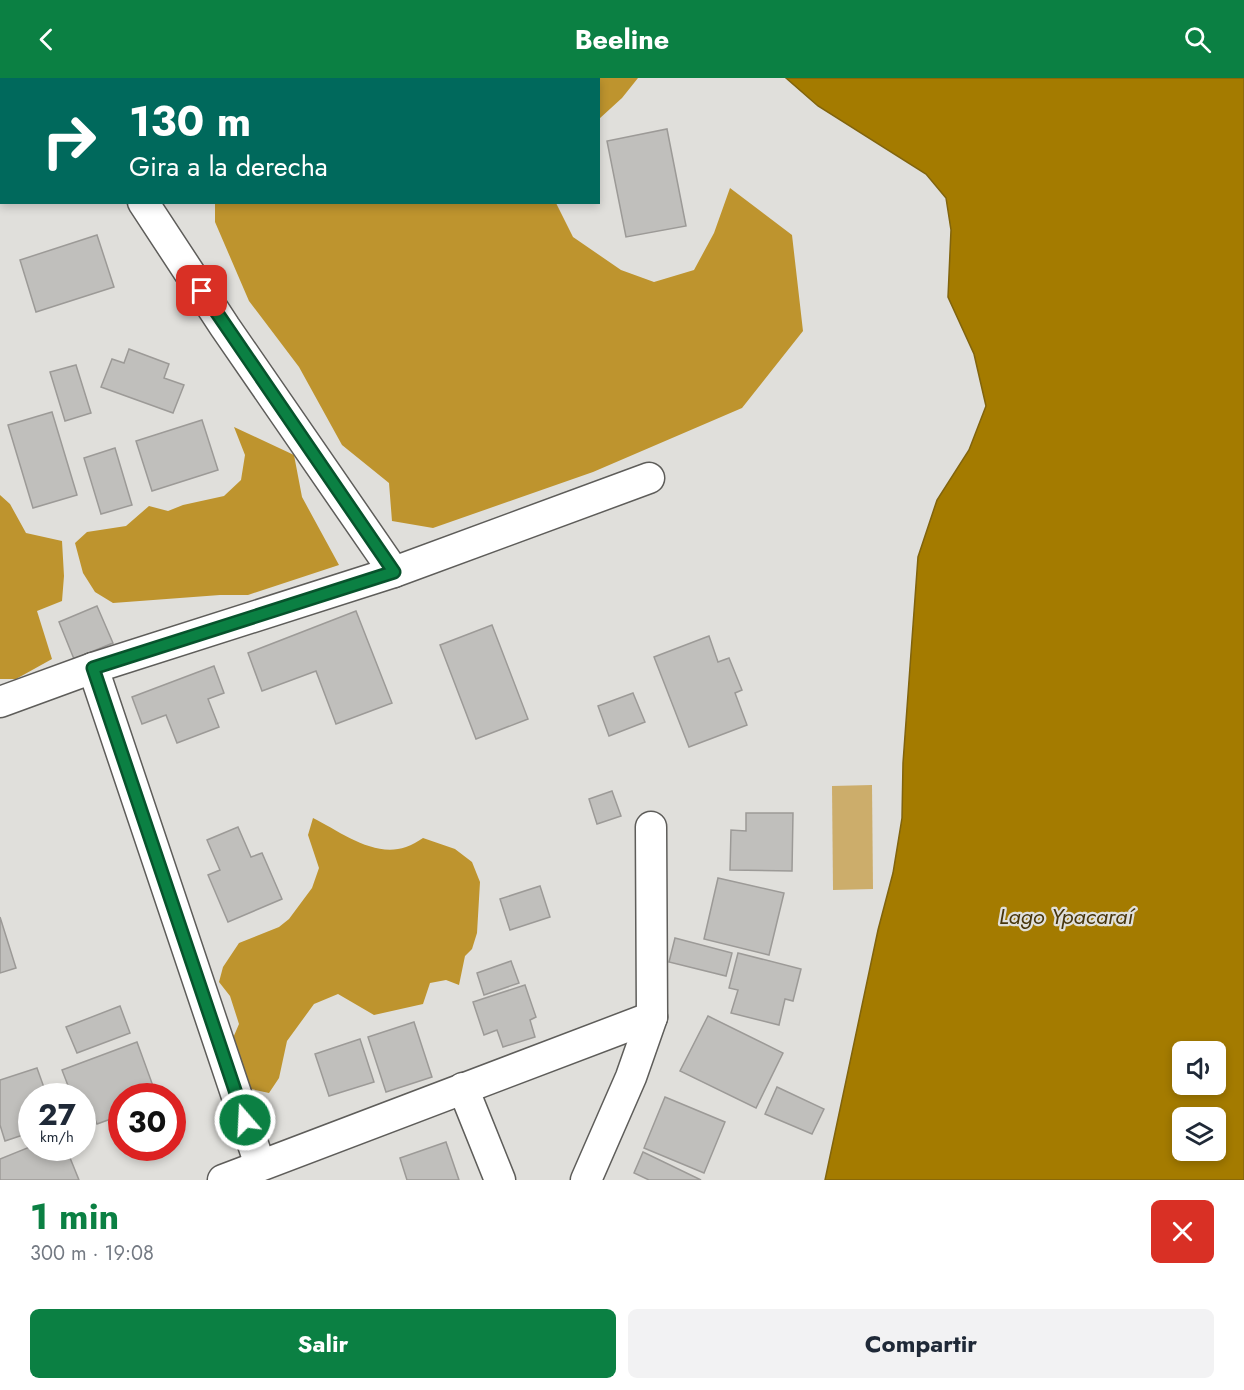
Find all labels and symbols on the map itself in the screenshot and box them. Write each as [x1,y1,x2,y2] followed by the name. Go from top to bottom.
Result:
[176,265,227,316] pin
[999,900,1137,932] water label: Lago Ypacaraí
[108,1083,186,1161] speed limit sign: 30
[213,1088,277,1152] position arrow

